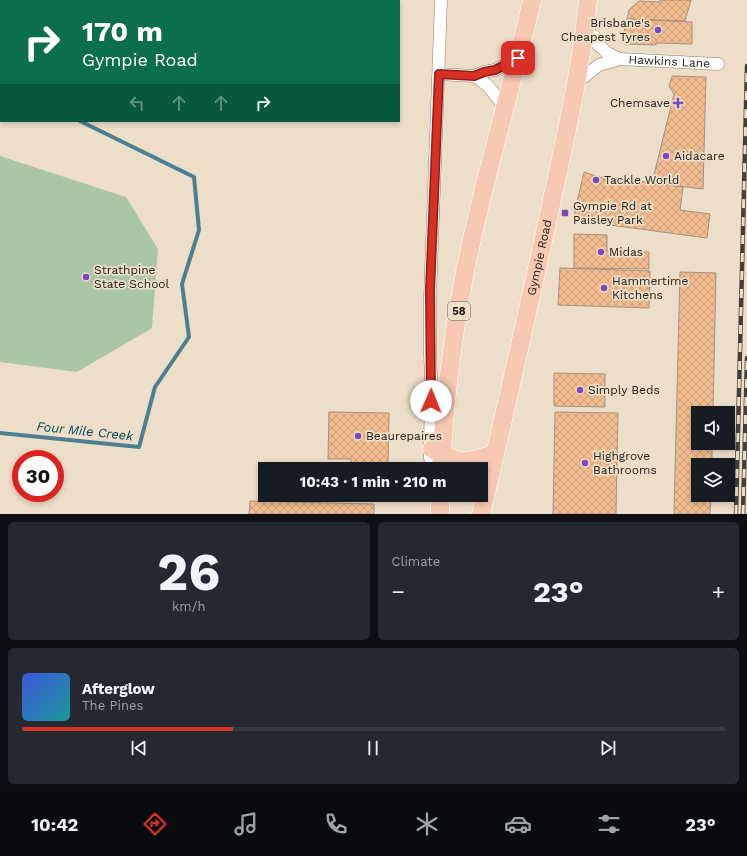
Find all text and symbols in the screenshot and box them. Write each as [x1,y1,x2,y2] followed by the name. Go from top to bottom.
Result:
[82,15,163,48] text: 170 m
[16,16,68,68] icon: right
[561,16,650,44] place label: Brisbane's Cheapest Tyres
[653,25,663,35] marker: Brisbane's Cheapest Tyres
[501,41,535,75] pin
[507,47,529,69] icon: arrive
[82,49,198,70] text: Gympie Road
[628,52,711,71] street label: Hawkins Lane
[126,92,148,114] icon: left
[168,92,190,114] icon: ahead
[210,92,232,114] icon: ahead
[252,92,274,114] icon: right
[610,96,670,110] place label: Chemsave
[673,98,683,108] marker: Chemsave
[674,149,725,163] place label: Aidacare
[661,151,671,161] marker: Aidacare
[604,173,679,187] place label: Tackle World
[591,175,601,185] marker: Tackle World
[573,199,652,227] place label: Gympie Rd at Paisley Park
[560,208,570,218] marker: Gympie Rd at Paisley Park
[524,218,555,297] street label: Gympie Road
[609,245,643,259] place label: Midas
[596,247,606,257] marker: Midas
[94,263,170,291] place label: Strathpine State School
[81,272,91,282] marker: Strathpine State School
[612,274,689,302] place label: Hammertime Kitchens
[599,283,609,293] marker: Hammertime Kitchens
[448,302,470,320] road number: 58
[410,380,452,422] position arrow
[588,383,660,397] place label: Simply Beds
[575,385,585,395] marker: Simply Beds
[691,406,735,502] map controls
[691,406,735,450] button: sound
[36,418,135,444] water label: Four Mile Creek
[366,429,442,443] place label: Beaurepaires
[353,431,363,441] marker: Beaurepaires
[593,449,657,477] place label: Highgrove Bathrooms
[12,450,64,502] speed limit sign: 30
[580,458,590,468] marker: Highgrove Bathrooms
[691,458,735,502] button: layers
[300,473,446,491] text: 10:43 · 1 min · 210 m
[157,542,220,603] text: 26
[392,554,440,569] text: Climate
[533,574,584,609] text: 23°
[392,579,405,604] text: −
[712,579,725,604] text: +
[172,599,206,614] text: km/h
[82,680,155,698] text: Afterglow
[82,698,143,713] text: The Pines
[128,737,150,759] icon: previous
[362,737,384,759] icon: pause
[597,737,619,759] icon: next
[141,810,169,838] icon: directions
[232,810,260,838] icon: music
[322,810,350,838] icon: phone
[413,810,441,838] icon: climate
[504,810,532,838] icon: car
[595,810,623,838] icon: filters
[31,814,78,835] text: 10:42
[685,814,716,835] text: 23°

